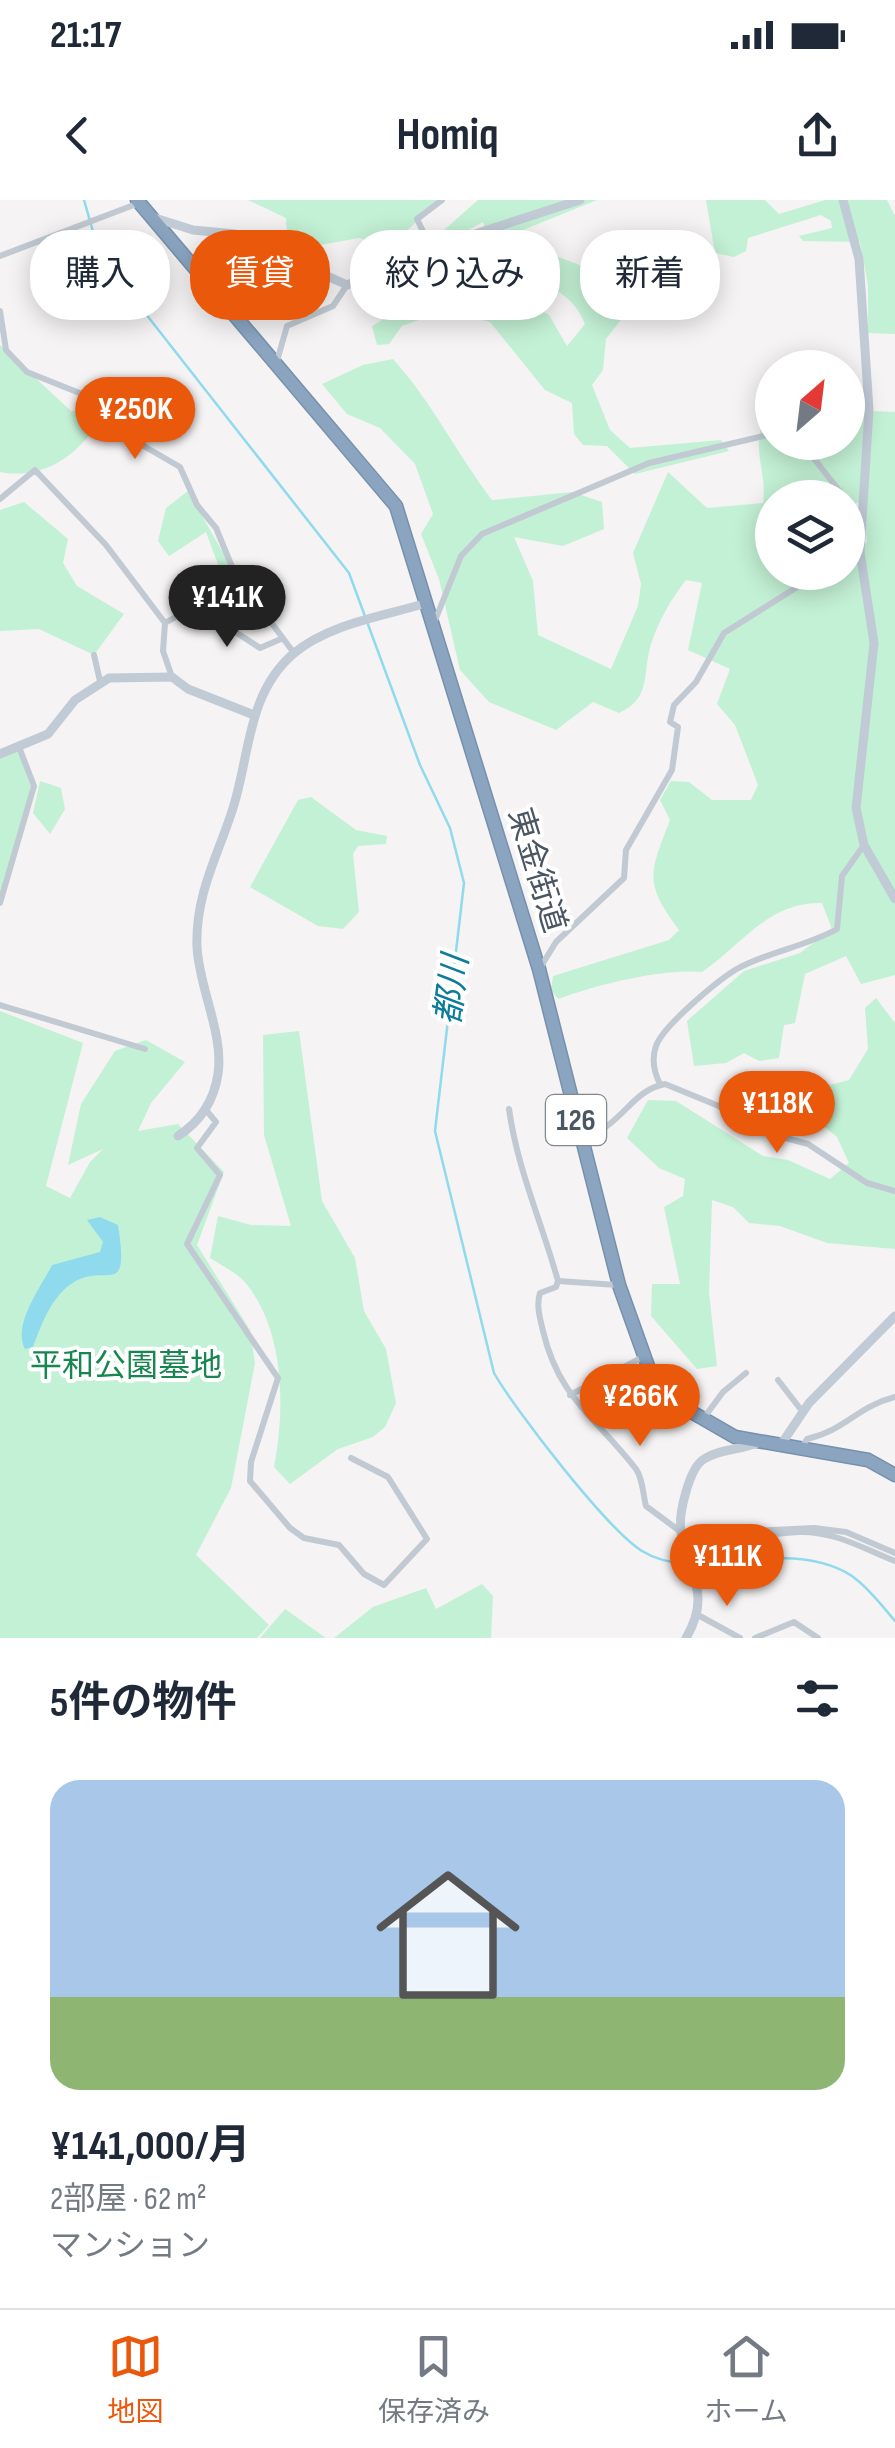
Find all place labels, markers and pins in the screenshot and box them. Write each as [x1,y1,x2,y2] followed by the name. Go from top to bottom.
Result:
[65,377,205,462] pin: ¥250K
[157,565,297,650] pin: ¥141K
[707,1071,847,1156] pin: ¥118K
[570,1364,710,1449] pin: ¥266K
[657,1524,797,1609] pin: ¥111K

